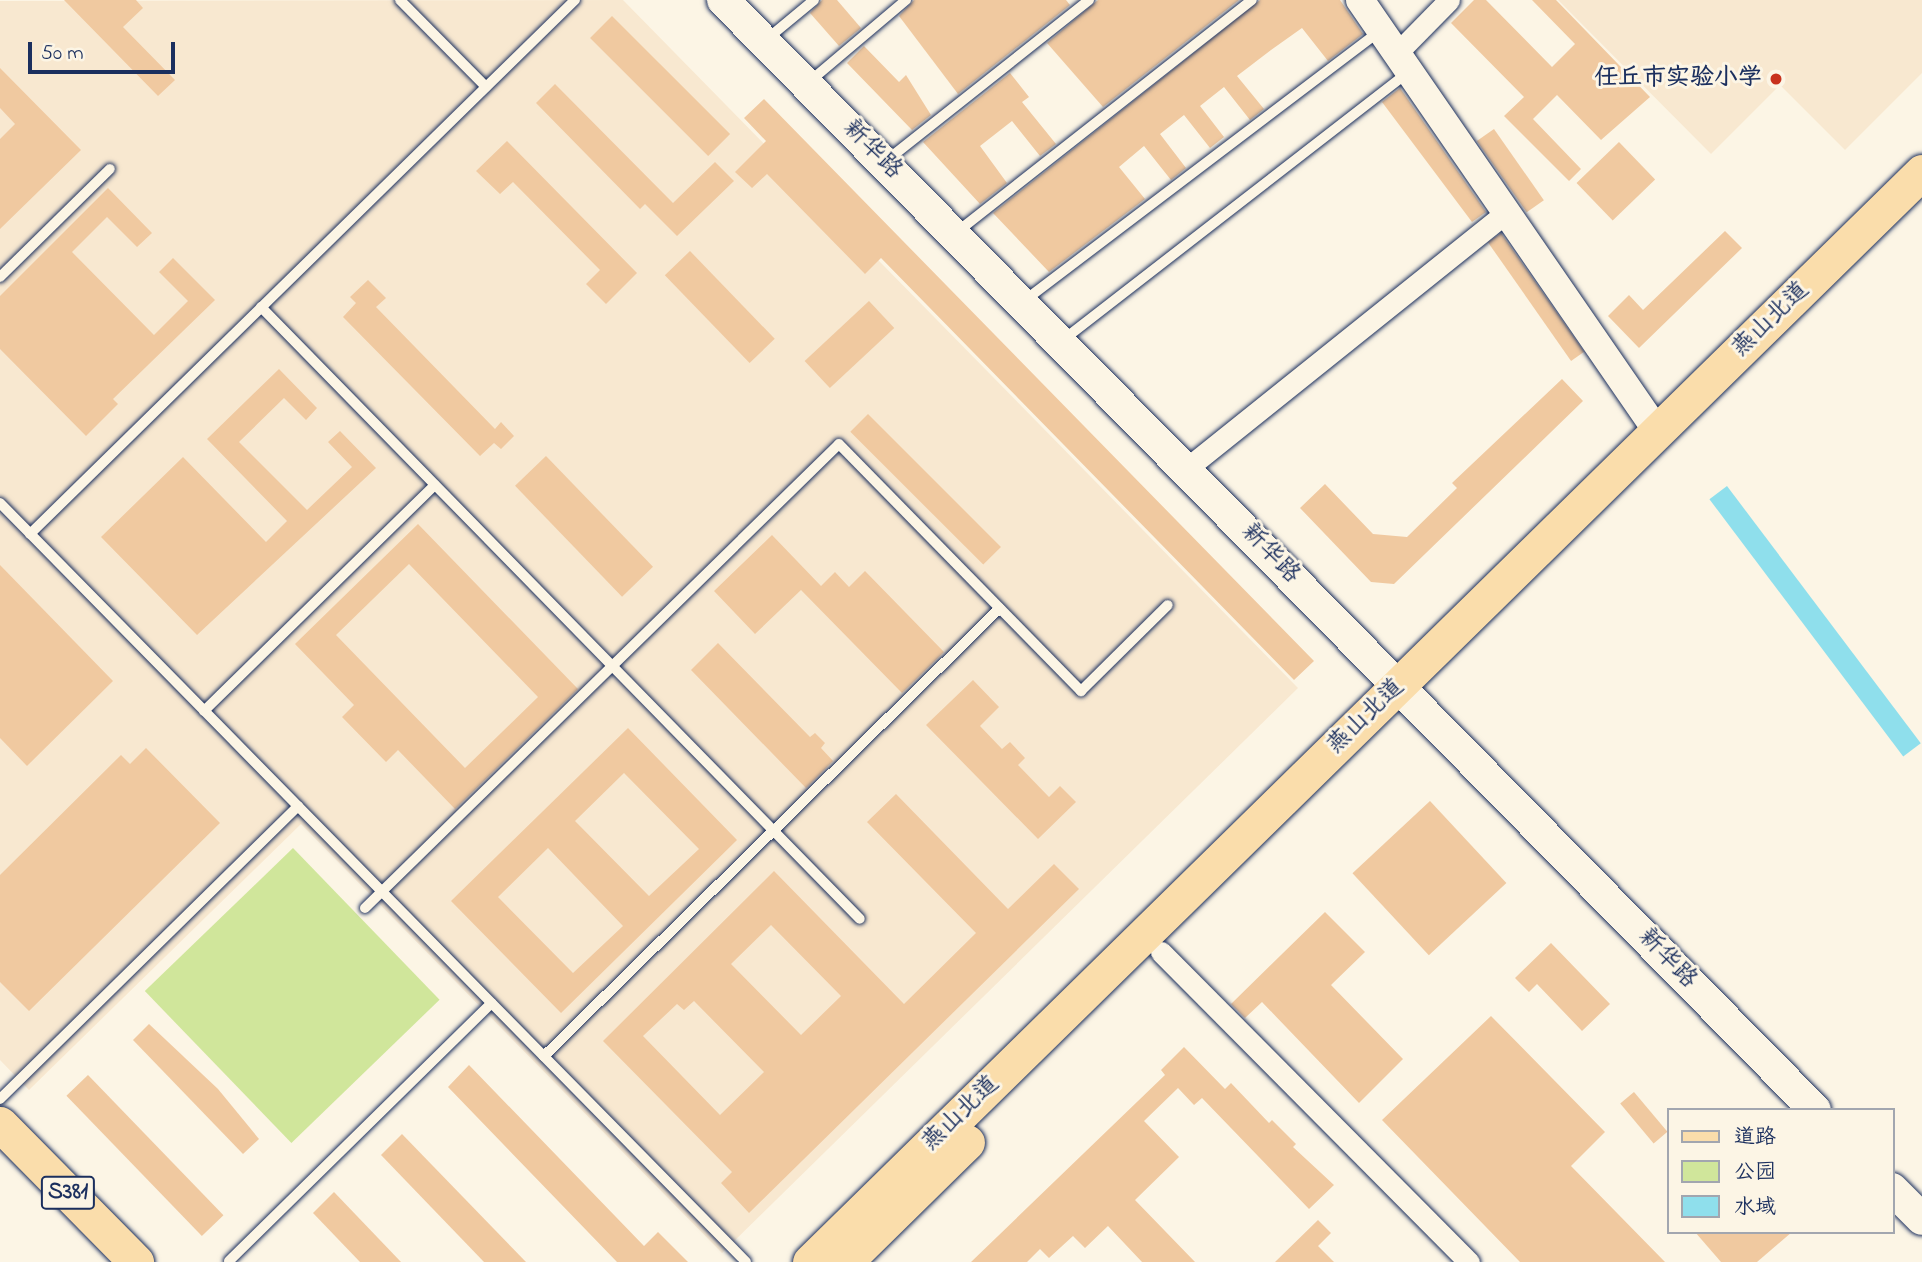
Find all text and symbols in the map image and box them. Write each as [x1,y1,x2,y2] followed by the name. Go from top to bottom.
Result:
[32,28,178,72] scale bar
[41,39,84,69] text: 50 m
[1594,65,1762,93] place label: 任丘市实验小学
[1768,71,1784,87] marker: 任丘市实验小学
[836,114,908,186] street label: 新华路
[1726,276,1816,364] street label: 燕山北道
[1235,518,1305,590] street label: 新华路
[1321,673,1411,761] street label: 燕山北道
[1632,923,1702,995] street label: 新华路
[916,1070,1006,1158] street label: 燕山北道
[1666,1108,1894,1234] legend
[1734,1123,1776,1153] text: 道路
[1734,1158,1776,1188] text: 公园
[40,1174,96,1212] road number: S381
[1734,1193,1776,1223] text: 水域

